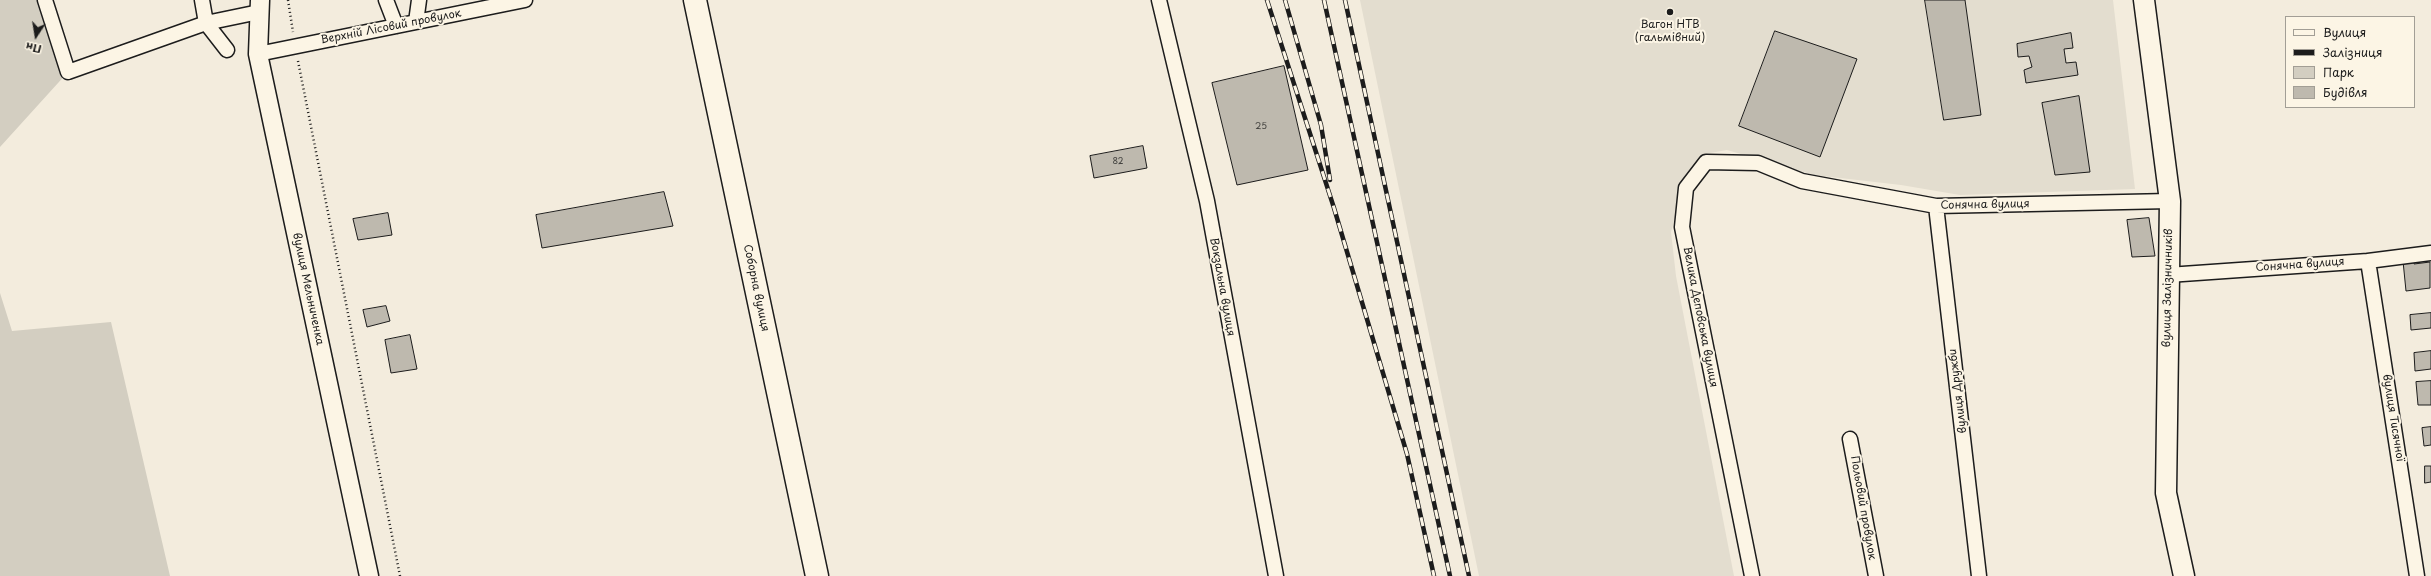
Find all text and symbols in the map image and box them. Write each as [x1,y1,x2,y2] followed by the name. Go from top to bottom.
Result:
[320,7,462,47] street label: Верхній Лісовий провулок
[1665,7,1675,17] marker: Вагон НТВ (гальмівний)
[16,16,56,56] north arrow
[2285,16,2415,108] legend
[1635,18,1705,44] place label: Вагон НТВ (гальмівний)
[2323,23,2366,41] text: Вулиця
[24,38,43,58] text: Пн
[2323,43,2382,61] text: Залізниця
[2323,63,2354,81] text: Парк
[2323,83,2368,101] text: Будівля
[1255,122,1267,132] house number: 25
[1112,157,1124,167] house number: 82
[1940,198,2030,212] street label: Сонячна вулиця
[2160,228,2176,348] street label: вулиця Залізничників
[290,231,326,347] street label: вулиця Мельниченка
[1207,237,1237,337] street label: Вокзальна вулиця
[740,243,772,333] street label: Соборна вулиця
[1680,246,1720,388] street label: Велика Деповська вулиця
[2255,255,2345,275] street label: Сонячна вулиця
[1946,348,1970,434] street label: вулиця Дружби
[2380,373,2406,463] street label: вулиця Тисячної
[1847,455,1879,561] street label: Польовий провулок

